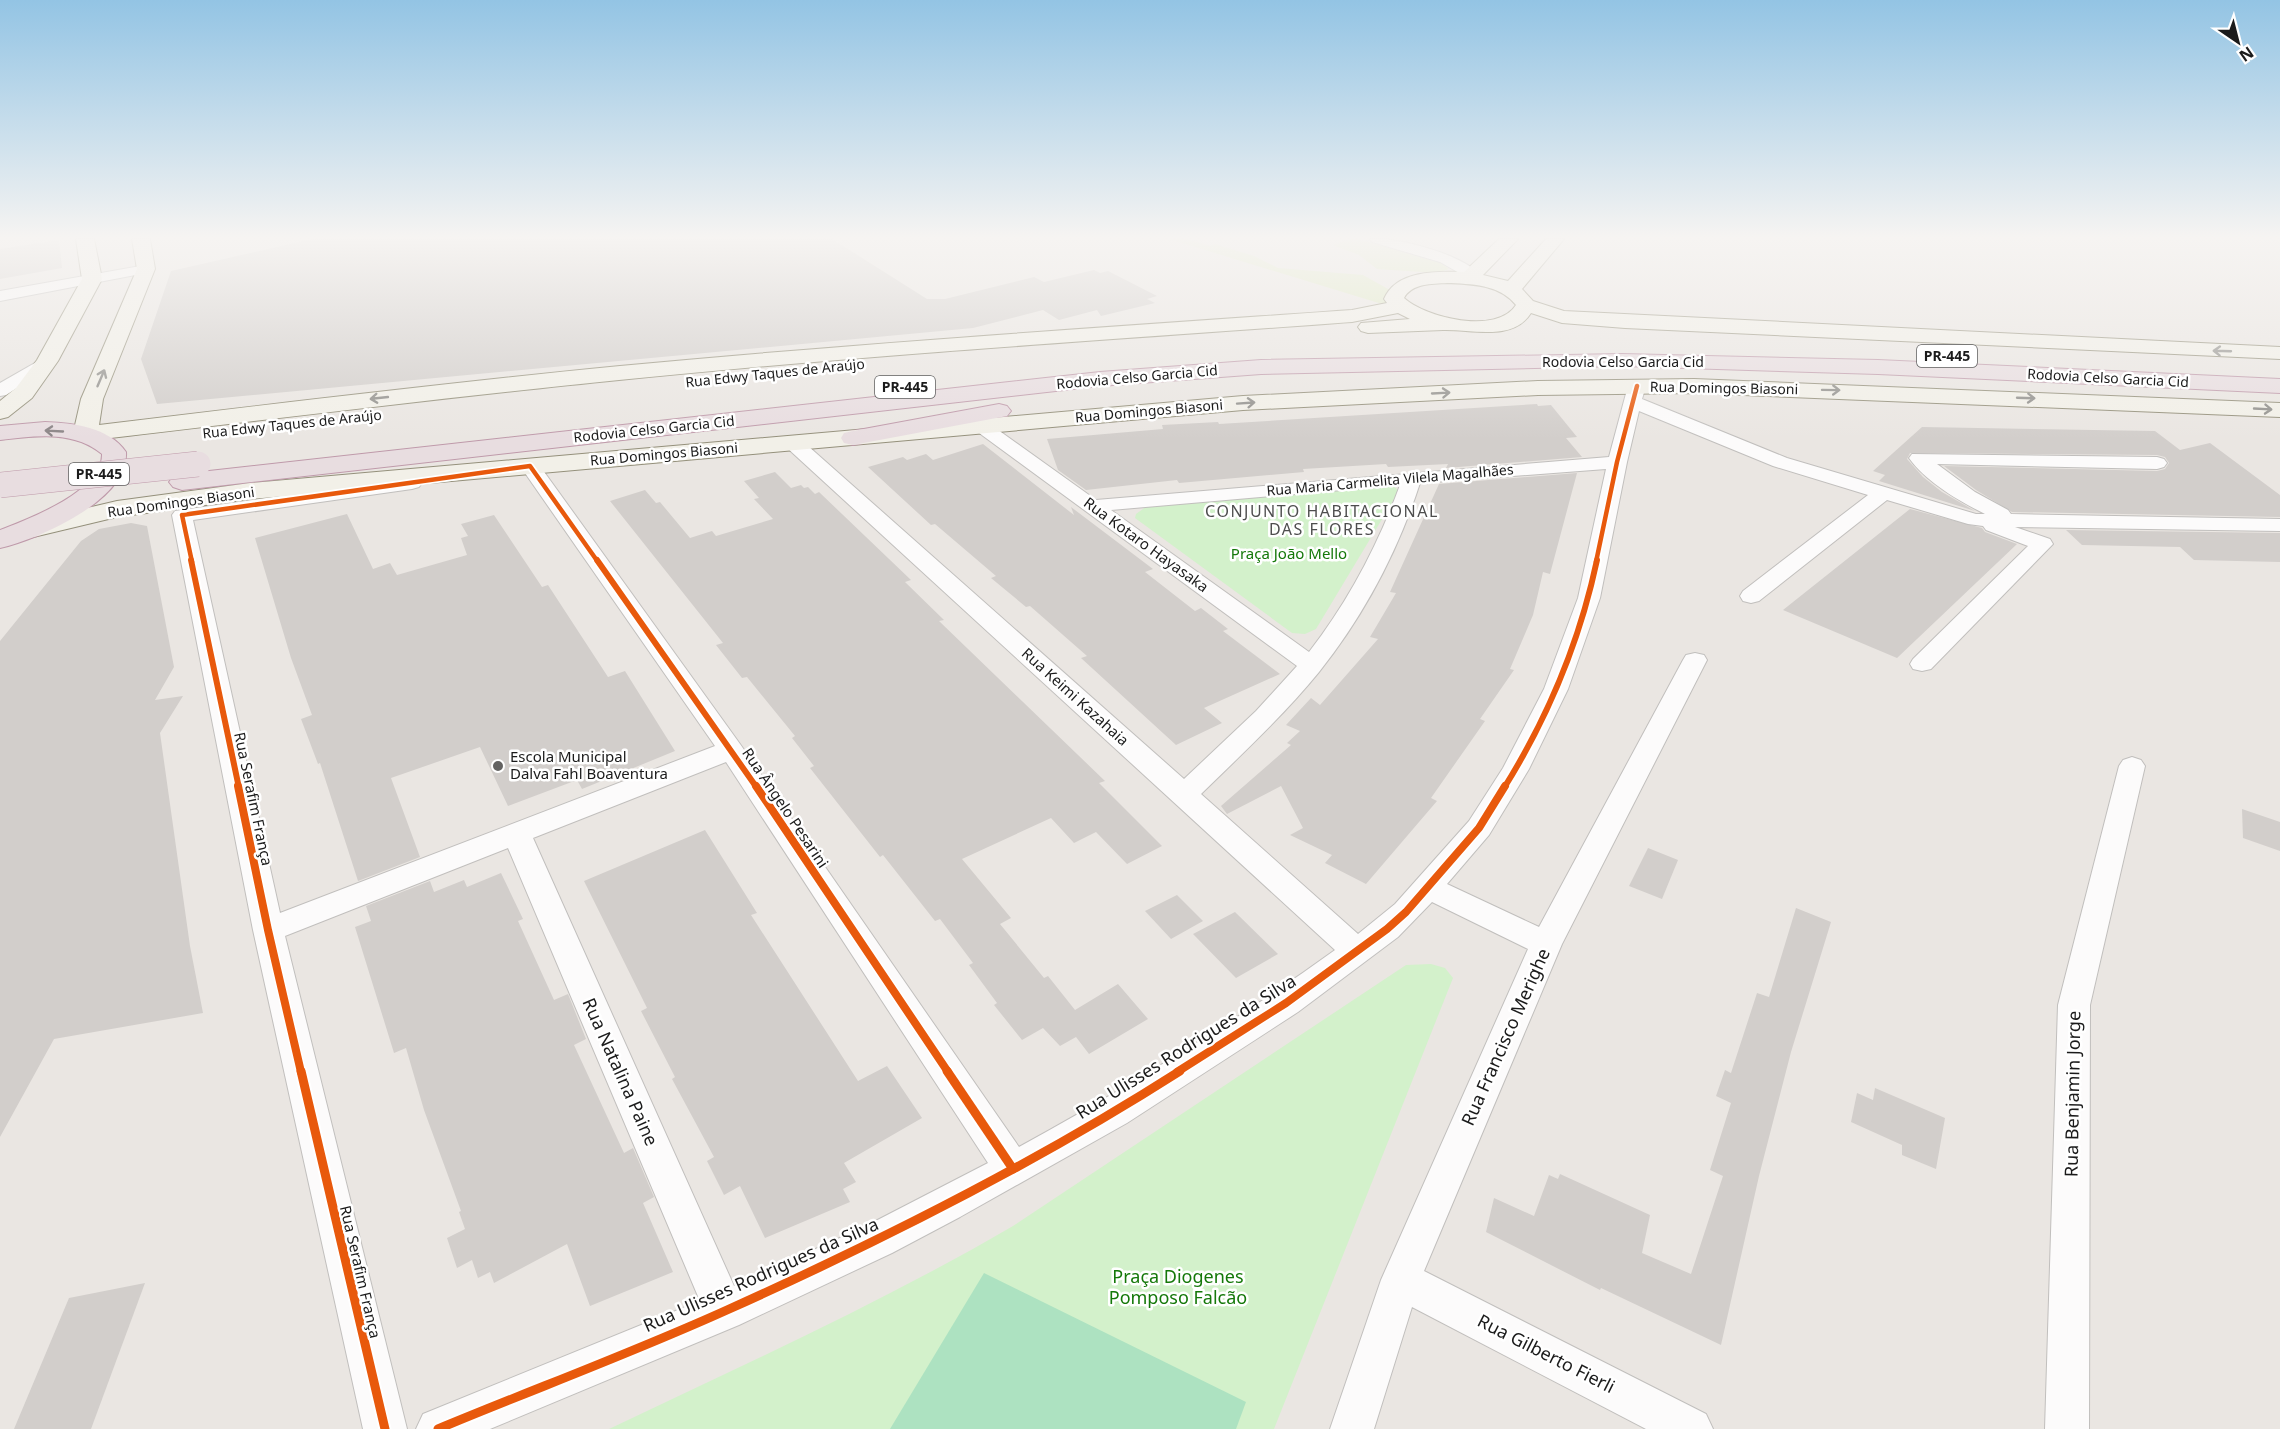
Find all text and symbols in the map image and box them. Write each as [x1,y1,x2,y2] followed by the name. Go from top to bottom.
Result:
[2208,12,2268,72] north arrow
[2235,42,2258,67] text: N
[1917,345,1977,367] road number: PR-445
[2212,345,2232,357] one-way arrow
[1542,352,1704,371] street label: Rodovia Celso Garcia Cid
[684,354,866,391] street label: Rua Edwy Taques de Araújo
[1056,360,1218,393] street label: Rodovia Celso Garcia Cid
[2027,364,2189,391] street label: Rodovia Celso Garcia Cid
[96,370,107,388] one-way arrow
[875,376,935,398] road number: PR-445
[1650,377,1798,398] street label: Rua Domingos Biasoni
[1821,384,1841,396] one-way arrow
[1430,387,1450,398] one-way arrow
[370,393,390,404] one-way arrow
[2016,393,2036,404] one-way arrow
[1074,395,1224,426] street label: Rua Domingos Biasoni
[1235,397,1255,408] one-way arrow
[2252,403,2272,414] one-way arrow
[201,405,383,442] street label: Rua Edwy Taques de Araújo
[572,411,735,446] street label: Rodovia Celso Garcia Cid
[44,425,64,437] one-way arrow
[589,438,739,469] street label: Rua Domingos Biasoni
[1266,459,1515,500] street label: Rua Maria Carmelita Vilela Magalhães
[69,463,129,485] road number: PR-445
[106,482,256,521] street label: Rua Domingos Biasoni
[1080,492,1213,596] street label: Rua Kotaro Hayasaka
[1205,500,1439,540] district label: CONJUNTO HABITACIONAL DAS FLORES
[1231,543,1347,563] park label: Praça João Mello
[1018,643,1133,750] street label: Rua Keimi Kazahaia
[230,730,278,867] street label: Rua Serafim França
[738,744,833,871] street label: Rua Ângelo Pesarini
[510,746,668,783] place label: Escola Municipal Dalva Fahl Boaventura
[491,759,505,773] marker: Escola Municipal Dalva Fahl Boaventura
[1455,944,1555,1129] street label: Rua Francisco Merighe
[1071,968,1300,1124] street label: Rua Ulisses Rodrigues da Silva
[577,994,664,1149] street label: Rua Natalina Paine
[2059,1011,2085,1177] street label: Rua Benjamin Jorge
[336,1203,386,1340] street label: Rua Serafim França
[639,1211,882,1337] street label: Rua Ulisses Rodrigues da Silva
[1109,1264,1247,1309] park label: Praça Diogenes Pomposo Falcão
[1474,1308,1619,1398] street label: Rua Gilberto Fierli

